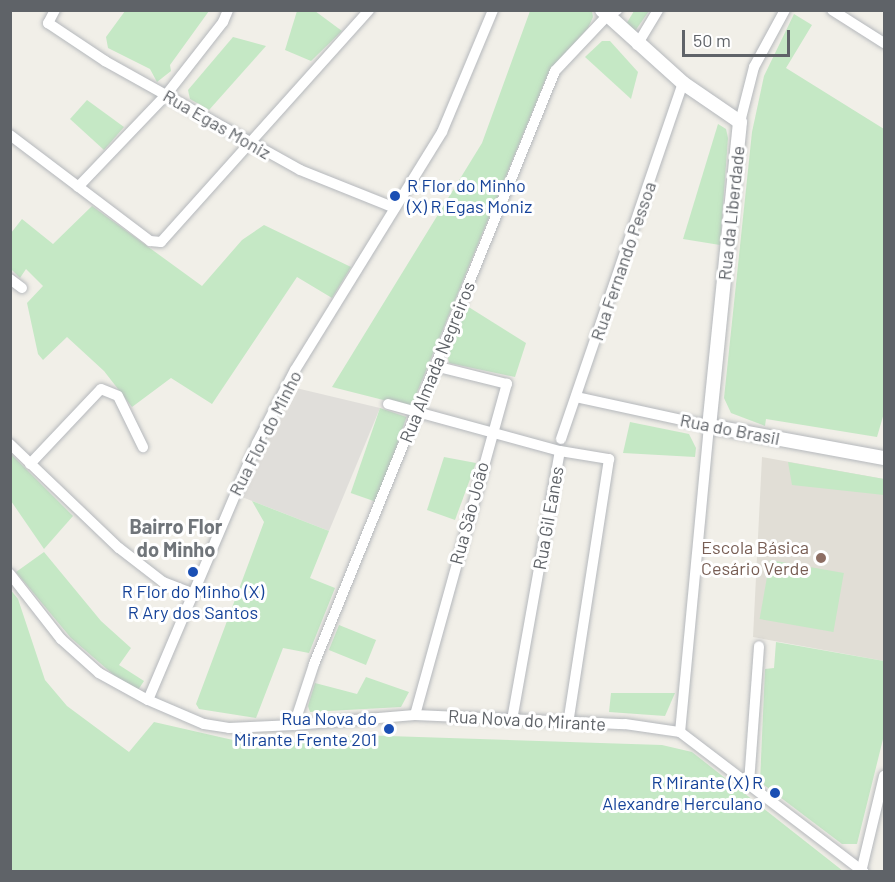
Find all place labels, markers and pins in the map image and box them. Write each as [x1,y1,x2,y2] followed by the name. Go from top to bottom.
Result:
[407,175,532,218] place label: R Flor do Minho (X) R Egas Moniz
[388,189,402,203] marker: R Flor do Minho (X) R Egas Moniz
[701,537,809,580] place label: Escola Básica Cesário Verde
[814,551,828,565] marker: Escola Básica Cesário Verde
[186,565,200,579] marker: R Flor do Minho (X) R Ary dos Santos
[122,581,264,624] place label: R Flor do Minho (X) R Ary dos Santos
[234,708,377,750] place label: Rua Nova do Mirante Frente 201
[382,722,396,736] marker: Rua Nova do Mirante Frente 201
[602,772,763,814] place label: R Mirante (X) R Alexandre Herculano
[768,786,782,800] marker: R Mirante (X) R Alexandre Herculano

